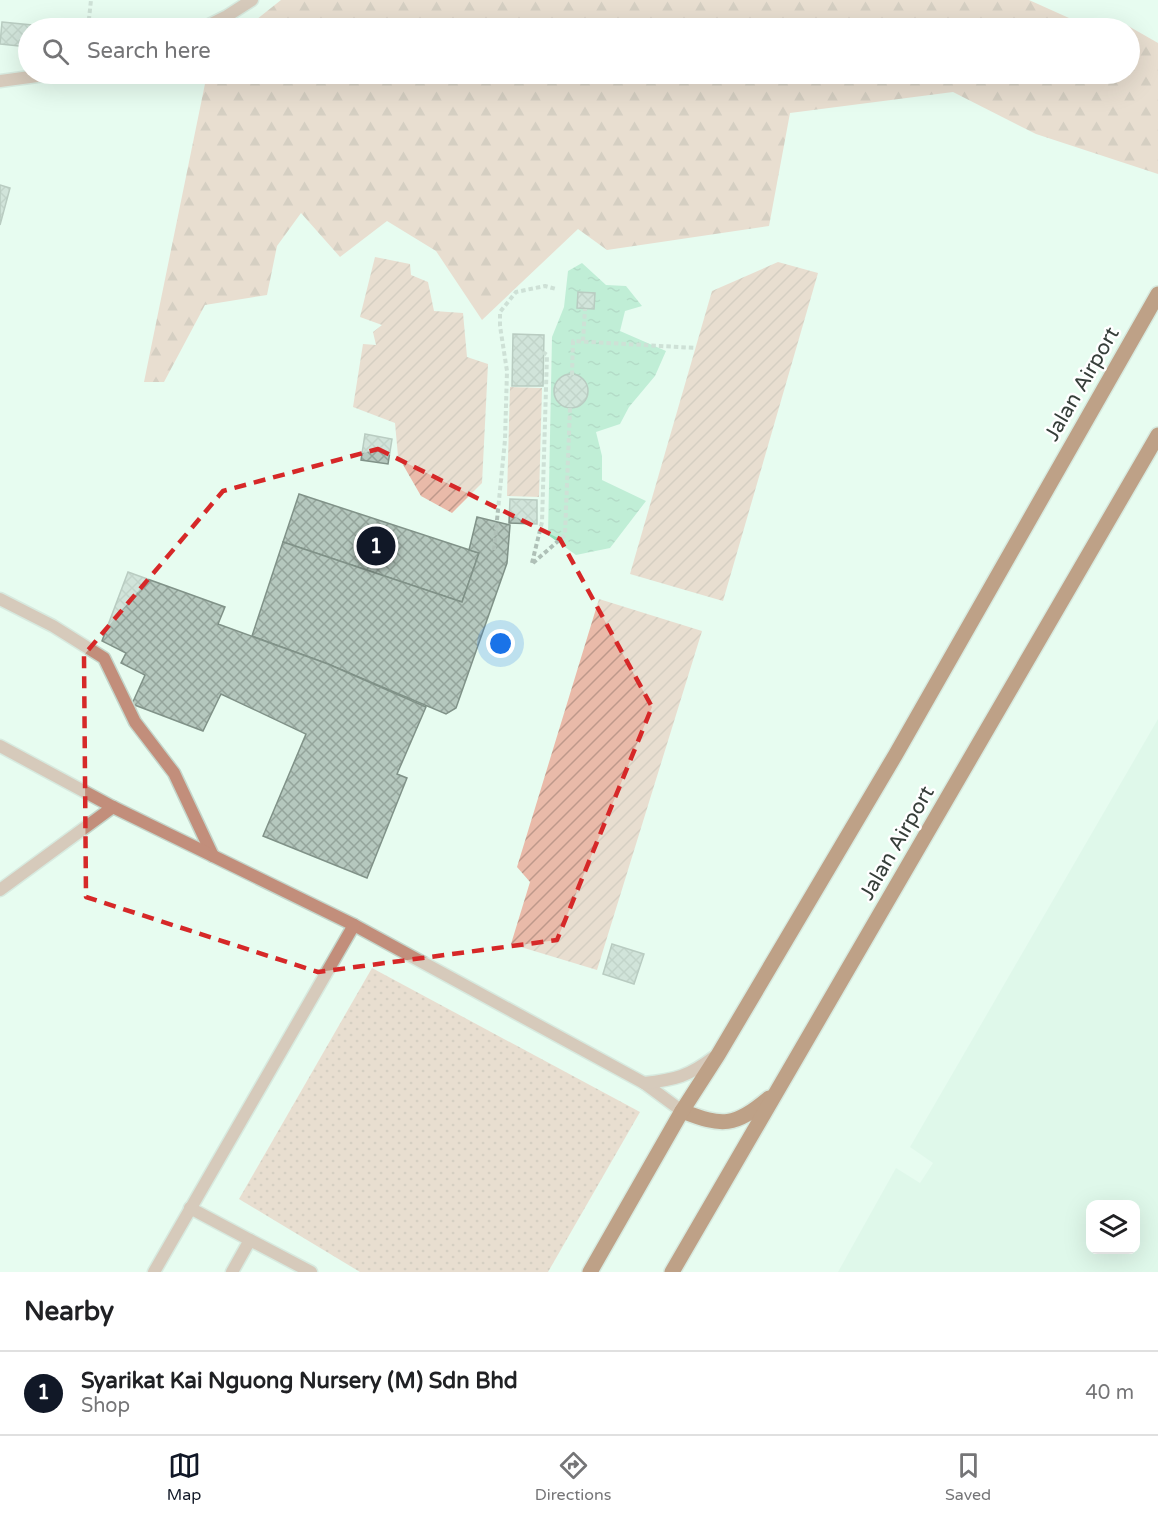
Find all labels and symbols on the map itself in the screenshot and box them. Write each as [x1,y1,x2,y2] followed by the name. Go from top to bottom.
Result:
[1039,322,1125,446] street label: Jalan Airport
[356,524,395,568] pin: 1
[486,629,515,658] your location
[854,781,940,905] street label: Jalan Airport

